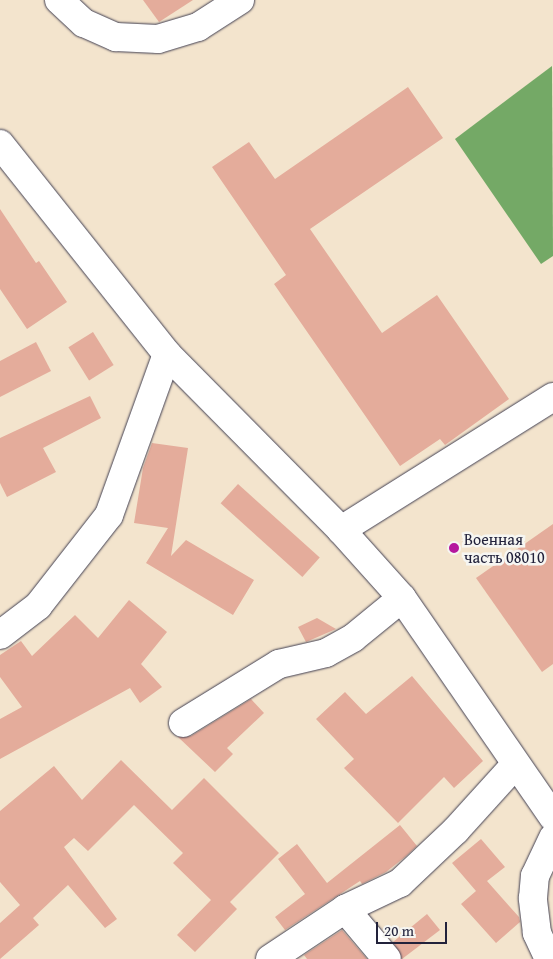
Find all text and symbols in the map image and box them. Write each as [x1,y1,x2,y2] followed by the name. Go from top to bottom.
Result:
[464,529,545,567] place label: Военная часть 08010
[448,542,460,554] marker: Военная часть 08010
[378,912,449,944] scale bar
[384,920,414,941] text: 20 m

